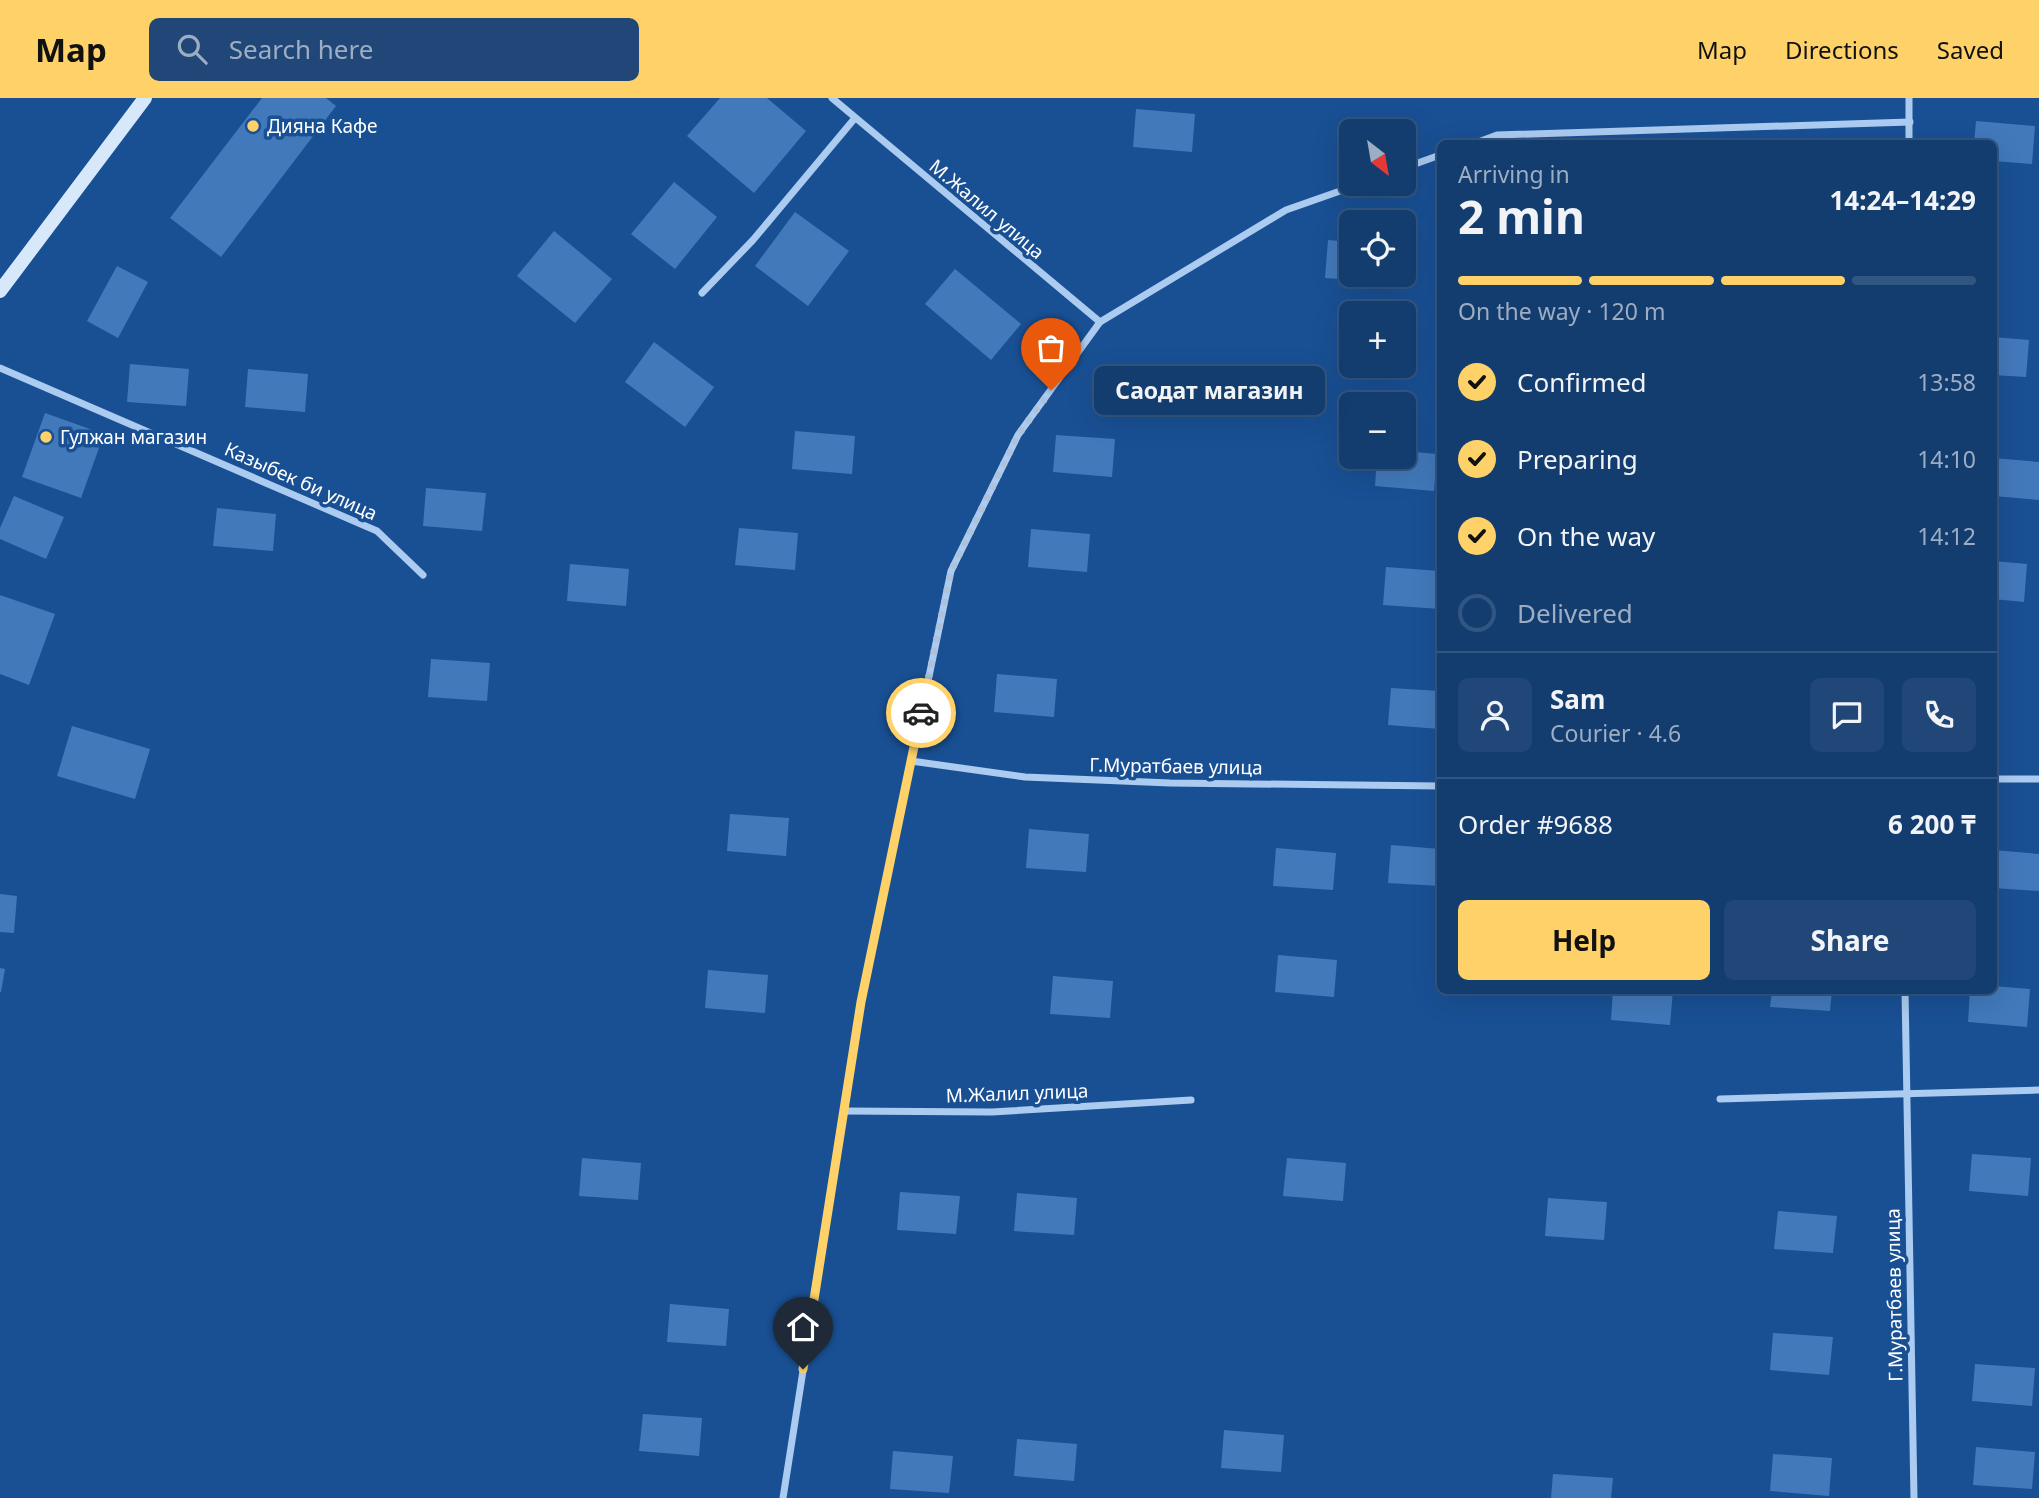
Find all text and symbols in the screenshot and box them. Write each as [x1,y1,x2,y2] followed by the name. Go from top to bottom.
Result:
[149,18,639,81] search box
[35,27,107,72] text: Map
[173,30,211,68] icon: search
[229,31,373,67] text: Search here
[1697,33,1747,66] text: Map
[1785,33,1899,66] text: Directions
[1937,33,2004,66] text: Saved
[267,113,378,139] place label: Дияна Кафе
[245,118,261,134] marker: Дияна Кафе
[1339,119,1416,196] north arrow
[1339,119,1416,469] map controls
[924,153,1050,265] street label: М.Жалил улица
[1458,158,1570,190] text: Arriving in
[1829,182,1976,218] text: 14:24–14:29
[1458,185,1585,247] text: 2 min
[1339,210,1416,287] button: locate
[1458,295,1665,327] text: On the way · 120 m
[1339,301,1416,378] button: +
[1021,318,1081,390] pin
[1032,329,1070,367] icon: bag
[1458,363,1496,401] icon: check
[1517,364,1647,400] text: Confirmed
[1093,366,1324,414] callout: Саодат магазин
[1917,366,1976,398] text: 13:58
[1115,374,1304,406] text: Саодат магазин
[1339,392,1416,469] button: −
[60,424,207,450] place label: Гулжан магазин
[38,429,54,445] marker: Гулжан магазин
[220,436,382,526] street label: Казыбек би улица
[1458,440,1496,478] icon: check
[1517,441,1638,477] text: Preparing
[1917,443,1976,475] text: 14:10
[1458,517,1496,555] icon: check
[1517,518,1655,554] text: On the way
[1917,520,1976,552] text: 14:12
[1517,595,1633,631] text: Delivered
[886,678,956,748] courier
[1458,678,1532,752] button: person
[1810,678,1884,752] button: chat
[1902,678,1976,752] button: phone
[1550,681,1605,717] text: Sam
[902,694,940,732] icon: car
[1550,717,1681,749] text: Courier · 4.6
[1089,751,1263,781] street label: Г.Муратбаев улица
[1458,806,1613,842] text: Order #9688
[1888,806,1976,842] text: 6 200 ₸
[1458,900,1710,980] button: Help
[1724,900,1976,980] button: Share
[945,1078,1089,1108] street label: М.Жалил улица
[1879,1208,1909,1382] street label: Г.Муратбаев улица
[773,1297,833,1369] pin
[784,1308,822,1346] icon: home

